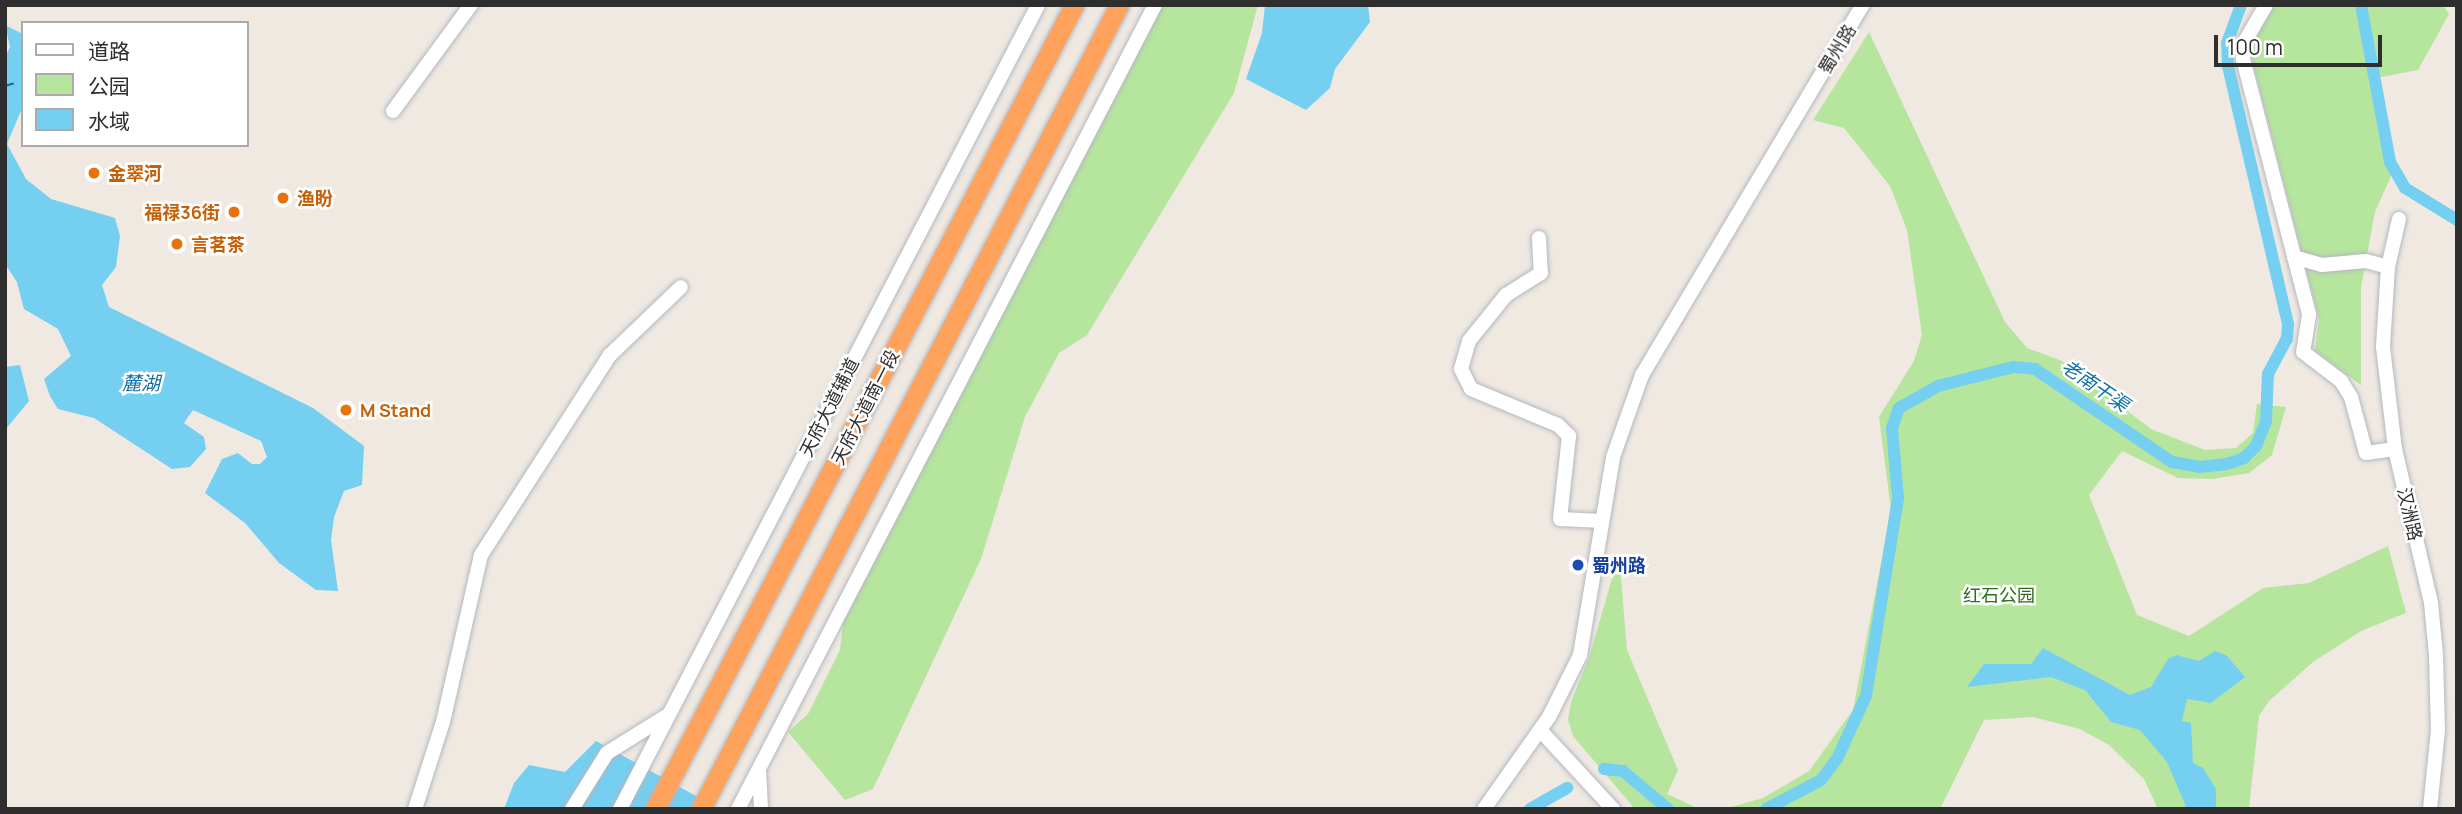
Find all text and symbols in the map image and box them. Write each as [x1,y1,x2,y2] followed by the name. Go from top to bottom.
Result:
[1814,20,1860,78] street label: 蜀州路
[21,21,248,147] legend
[2217,21,2385,65] scale bar
[2227,33,2283,61] text: 100 m
[88,37,130,65] text: 道路
[88,72,130,100] text: 公园
[88,107,130,135] text: 水域
[108,162,162,184] place label: 金翠河
[86,165,102,181] marker: 金翠河
[297,187,333,209] place label: 渔盼
[275,190,291,206] marker: 渔盼
[144,201,220,223] place label: 福禄36街
[226,204,242,220] marker: 福禄36街
[191,233,245,255] place label: 言茗茶
[169,236,185,252] marker: 言茗茶
[827,346,903,468] street label: 天府大道南一段
[795,354,863,460] street label: 天府大道辅道
[2057,355,2133,417] water label: 老南干渠
[122,373,160,395] water label: 麓湖
[360,399,431,421] place label: M Stand
[338,402,354,418] marker: M Stand
[2393,485,2427,543] street label: 汉洲路
[1592,554,1646,576] place label: 蜀州路
[1570,557,1586,573] marker: 蜀州路
[1963,584,2035,606] park label: 红石公园

